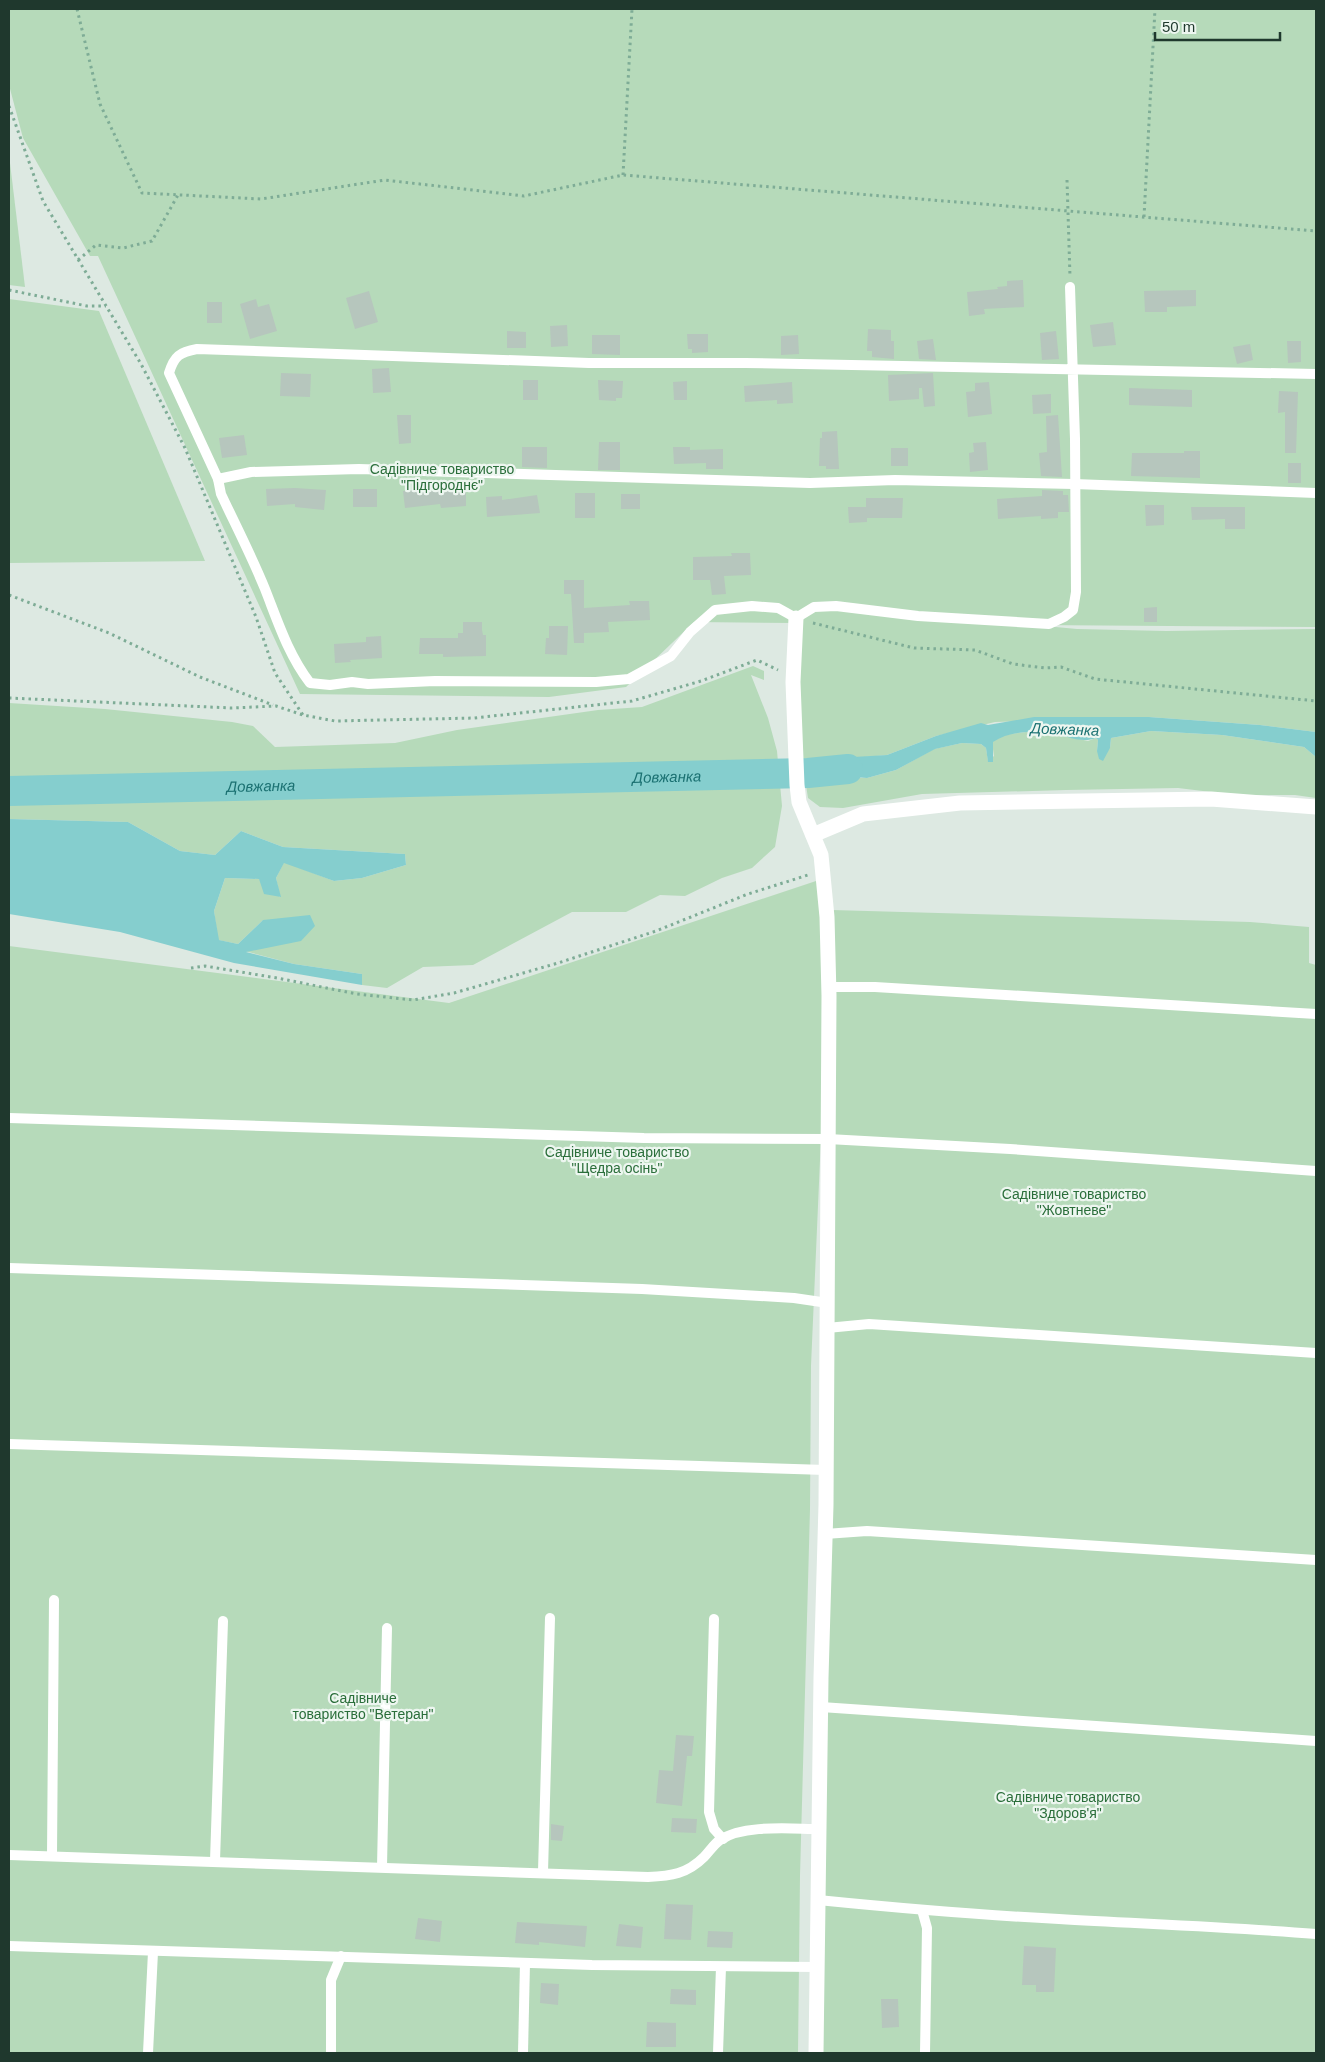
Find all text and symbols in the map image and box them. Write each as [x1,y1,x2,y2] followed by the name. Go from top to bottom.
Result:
[1155,10,1280,42] scale bar
[1162,18,1195,35] text: 50 m
[370,461,514,493] park label: Садівниче товариство "Підгороднє"
[1028,719,1100,739] water label: Довжанка
[630,767,701,785] water label: Довжанка
[224,776,296,795] water label: Довжанка
[545,1144,689,1176] park label: Садівниче товариство "Щедра осінь"
[1002,1186,1146,1218] park label: Садівниче товариство "Жовтневе"
[292,1690,434,1722] park label: Садівниче товариство "Ветеран"
[996,1789,1140,1821] park label: Садівниче товариство "Здоров'я"

